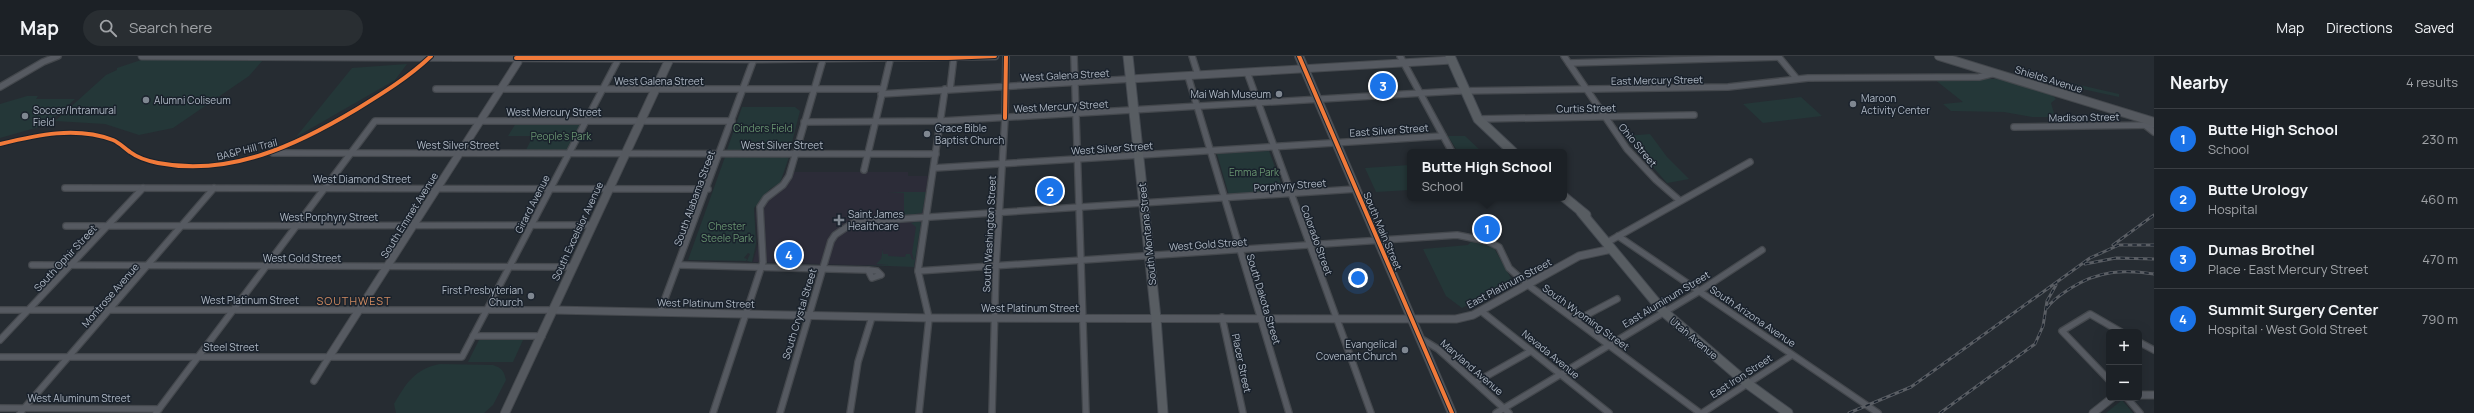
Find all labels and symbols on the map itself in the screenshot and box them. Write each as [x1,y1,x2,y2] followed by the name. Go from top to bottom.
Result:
[2013,62,2085,96] street label: Shields Avenue
[1020,66,1110,84] street label: West Galena Street
[1370,71,1396,101] pin: 3
[1611,72,1703,88] street label: East Mercury Street
[614,74,704,88] street label: West Galena Street
[1190,87,1271,101] place label: Mai Wah Museum
[1274,89,1284,99] marker: Mai Wah Museum
[1861,91,1930,117] place label: Maroon Activity Center
[154,93,231,107] place label: Alumni Coliseum
[141,95,151,105] marker: Alumni Coliseum
[1013,97,1109,115] street label: West Mercury Street
[1848,99,1858,109] marker: Maroon Activity Center
[1556,100,1616,116] street label: Curtis Street
[33,103,116,129] place label: Soccer/Intramural Field
[506,105,602,119] street label: West Mercury Street
[2049,109,2119,125] street label: Madison Street
[20,111,30,121] marker: Soccer/Intramural Field
[1349,120,1429,140] street label: East Silver Street
[1616,120,1660,170] street label: Ohio Street
[733,121,793,135] park label: Cinders Field
[935,121,1004,147] place label: Grace Bible Baptist Church
[531,129,592,143] park label: People's Park
[922,129,932,139] marker: Grace Bible Baptist Church
[215,135,279,163] street label: BA&P Hill Trail
[417,138,499,152] street label: West Silver Street
[741,138,823,152] street label: West Silver Street
[1070,138,1154,158] street label: West Silver Street
[670,148,718,248] street label: South Alabama Street
[1229,165,1280,179] park label: Emma Park
[377,169,441,261] street label: South Emmet Avenue
[313,172,411,186] street label: West Diamond Street
[511,172,553,236] street label: Girard Avenue
[979,175,999,293] street label: South Washington Street
[1253,175,1327,195] street label: Porphyry Street
[1037,176,1063,206] pin: 2
[548,179,606,283] street label: South Excelsior Avenue
[1135,182,1159,286] street label: South Montana Street
[1360,190,1406,272] street label: South Main Street
[1298,203,1336,277] street label: Colorado Street
[848,207,904,233] place label: Saint James Healthcare
[280,210,378,224] street label: West Porphyry Street
[833,214,845,226] marker: Saint James Healthcare
[1474,214,1500,244] pin: 1
[701,219,754,245] park label: Chester Steele Park
[30,222,100,294] street label: South Ophir Street
[1168,234,1248,254] street label: West Gold Street
[776,240,802,270] pin: 4
[263,251,341,265] street label: West Gold Street
[1244,252,1284,346] street label: South Dakota Street
[1464,255,1554,311] street label: East Platinum Street
[78,260,142,330] street label: Montrose Avenue
[778,267,820,361] street label: South Crystal Street
[1620,267,1712,331] street label: East Aluminum Street
[1348,268,1368,288] your location
[1540,281,1632,353] street label: South Wyoming Street
[1707,282,1799,350] street label: South Arizona Avenue
[442,283,523,309] place label: First Presbyterian Church
[526,291,536,301] marker: First Presbyterian Church
[201,293,299,307] street label: West Platinum Street
[316,293,392,308] district label: SOUTHWEST
[657,295,755,311] street label: West Platinum Street
[981,301,1079,315] street label: West Platinum Street
[1667,314,1721,362] street label: Utah Avenue
[1519,326,1583,382] street label: Nevada Avenue
[1229,332,1255,394] street label: Placer Street
[1438,336,1506,398] street label: Maryland Avenue
[1316,337,1397,363] place label: Evangelical Covenant Church
[203,340,259,354] street label: Steel Street
[1400,345,1410,355] marker: Evangelical Covenant Church
[1707,351,1775,401] street label: East Iron Street
[27,391,131,405] street label: West Aluminum Street

